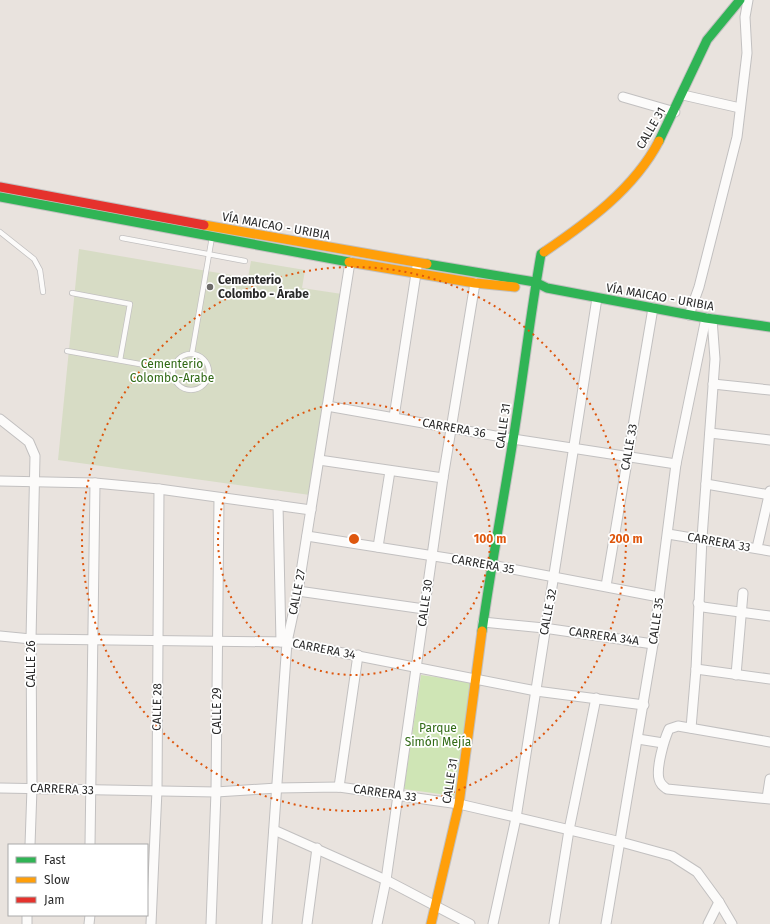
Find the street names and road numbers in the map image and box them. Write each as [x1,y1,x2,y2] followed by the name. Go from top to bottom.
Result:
[633,105,669,151] street label: CALLE 31
[221,209,331,242] street label: VÍA MAICAO - URIBIA
[605,280,715,313] street label: VÍA MAICAO - URIBIA
[493,402,513,450] street label: CALLE 31
[421,416,487,440] street label: CARRERA 36
[618,423,640,471] street label: CALLE 33
[686,530,752,554] street label: CARRERA 33
[450,552,516,576] street label: CARRERA 35
[286,568,308,616] street label: CALLE 27
[415,578,435,628] street label: CALLE 30
[537,588,559,636] street label: CALLE 32
[646,597,666,645] street label: CALLE 35
[568,624,640,648] street label: CARRERA 34A
[291,636,357,662] street label: CARRERA 34
[24,640,38,688] street label: CALLE 26
[150,683,164,731] street label: CALLE 28
[210,687,224,735] street label: CALLE 29
[439,757,461,805] street label: CALLE 31
[30,781,94,797] street label: CARRERA 33
[352,782,418,804] street label: CARRERA 33

